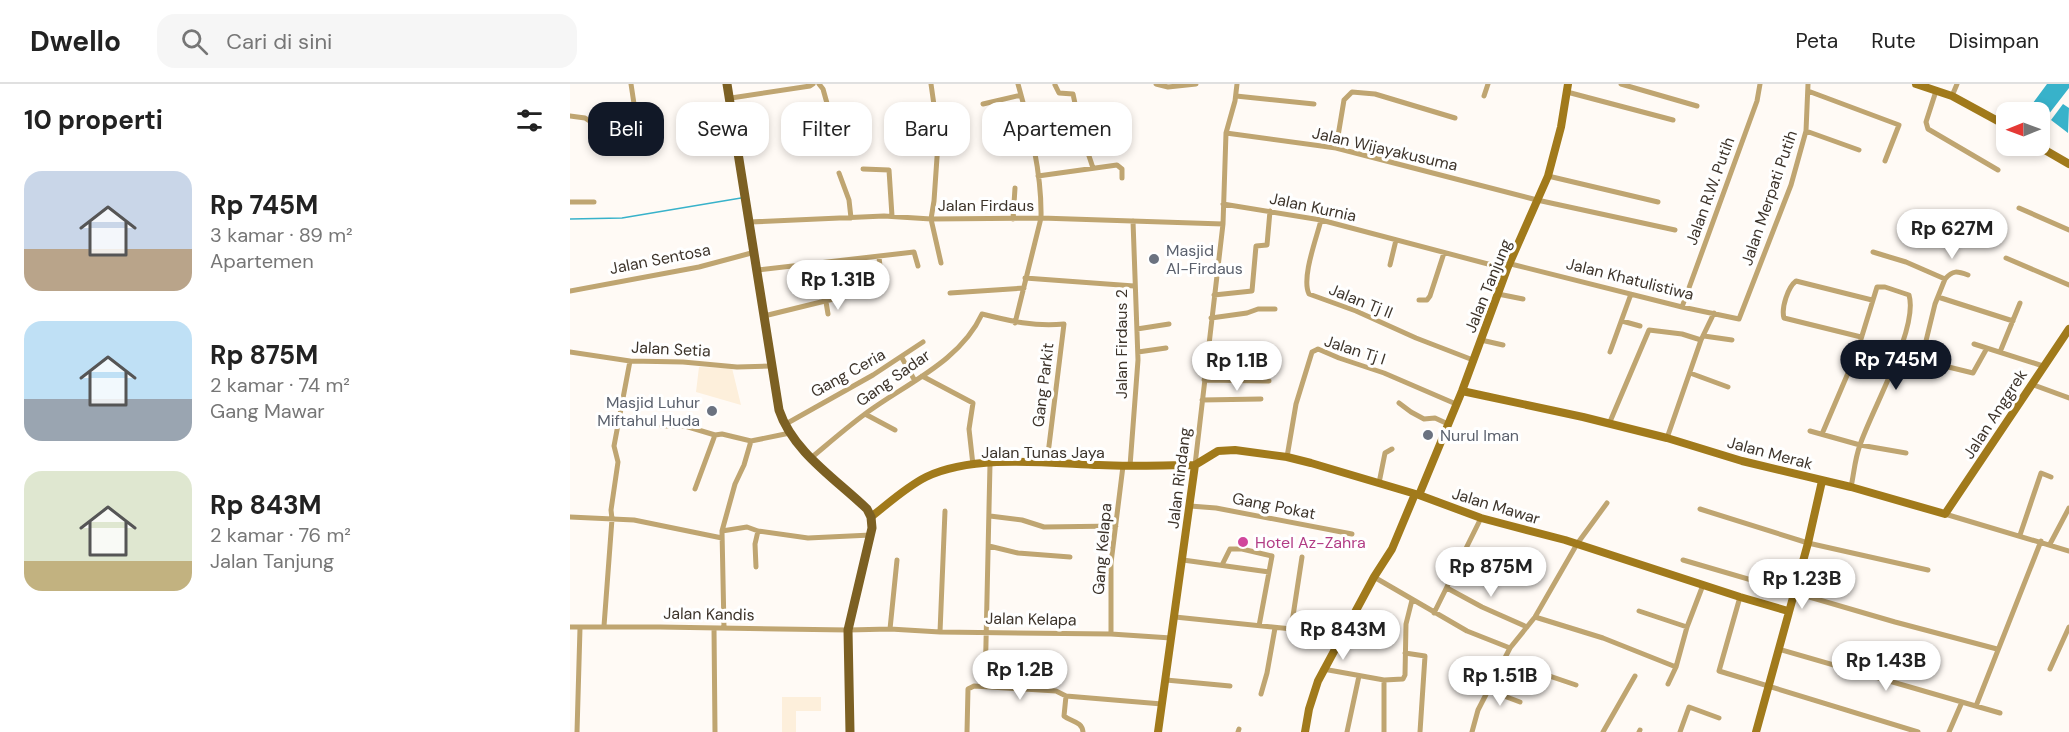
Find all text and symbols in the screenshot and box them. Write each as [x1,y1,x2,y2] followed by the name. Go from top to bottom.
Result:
[157,14,577,68] search box
[30,23,121,60] text: Dwello
[178,25,211,58] icon: search
[226,27,332,56] text: Cari di sini
[1795,27,1838,55] text: Peta
[1871,27,1916,55] text: Rute
[1949,27,2039,55] text: Disimpan
[588,102,664,156] chip: Beli
[676,102,769,156] chip: Sewa
[781,102,872,156] chip: Filter
[884,102,970,156] chip: Baru
[982,102,1132,156] chip: Apartemen
[1996,102,2050,156] north arrow
[1996,102,2050,156] map controls
[24,103,163,137] text: 10 properti
[513,104,546,137] icon: filters
[1310,122,1460,176] street label: Jalan Wijayakusuma
[1736,128,1802,268] street label: Jalan Merpati Putih
[1681,134,1739,248] street label: Jalan R.W. Putih
[210,188,318,222] text: Rp 745M
[1268,188,1358,226] street label: Jalan Kurnia
[72,195,144,267] icon: home
[938,195,1034,216] street label: Jalan Firdaus
[1897,209,2007,260] pin: Rp 627M
[1911,215,1993,241] text: Rp 627M
[210,222,353,248] text: 3 kamar · 89 m²
[1460,236,1516,336] street label: Jalan Tanjung
[608,239,712,279] street label: Jalan Sentosa
[1166,240,1243,279] place label: Masjid Al-Firdaus
[210,248,314,274] text: Apartemen
[1147,252,1161,266] marker: Masjid Al-Firdaus
[1564,253,1696,305] street label: Jalan Khatulistiwa
[776,260,900,311] pin: Rp 1.31B
[801,266,875,292] text: Rp 1.31B
[1326,279,1396,323] street label: Jalan Tj II
[1111,289,1132,399] street label: Jalan Firdaus 2
[1322,330,1388,370] street label: Jalan Tj I
[631,336,711,362] street label: Jalan Setia
[210,338,318,372] text: Rp 875M
[1841,340,1951,391] pin: Rp 745M
[1182,341,1292,392] pin: Rp 1.1B
[1027,342,1059,428] street label: Gang Parkit
[807,344,889,402] street label: Gang Ceria
[72,345,144,417] icon: home
[852,345,934,411] street label: Gang Sadar
[1854,346,1938,372] text: Rp 745M
[1206,347,1268,373] text: Rp 1.1B
[1958,365,2032,463] street label: Jalan Anggrek
[210,372,350,398] text: 2 kamar · 74 m²
[597,392,700,431] place label: Masjid Luhur Miftahul Huda
[210,398,325,424] text: Gang Mawar
[705,404,719,418] marker: Masjid Luhur Miftahul Huda
[1440,425,1519,446] place label: Nurul Iman
[1162,426,1196,530] street label: Jalan Rindang
[1421,428,1435,442] marker: Nurul Iman
[1725,432,1815,474] street label: Jalan Merak
[981,442,1105,463] street label: Jalan Tunas Jaya
[1449,483,1543,529] street label: Jalan Mawar
[210,488,322,522] text: Rp 843M
[1231,488,1317,524] street label: Gang Pokat
[72,495,144,567] icon: home
[1088,502,1116,596] street label: Gang Kelapa
[210,522,351,548] text: 2 kamar · 76 m²
[1255,532,1366,553] place label: Hotel Az-Zahra
[1236,535,1250,549] marker: Hotel Az-Zahra
[1436,547,1546,598] pin: Rp 875M
[210,548,334,574] text: Jalan Tanjung
[1449,553,1533,579] text: Rp 875M
[1740,559,1864,610] pin: Rp 1.23B
[1762,565,1842,591] text: Rp 1.23B
[663,603,755,625] street label: Jalan Kandis
[985,608,1077,630] street label: Jalan Kelapa
[1288,610,1398,661] pin: Rp 843M
[1300,616,1386,642] text: Rp 843M
[1824,641,1948,692] pin: Rp 1.43B
[1846,647,1926,673] text: Rp 1.43B
[965,650,1075,701] pin: Rp 1.2B
[986,656,1054,682] text: Rp 1.2B
[1438,656,1562,707] pin: Rp 1.51B
[1462,662,1538,688] text: Rp 1.51B

